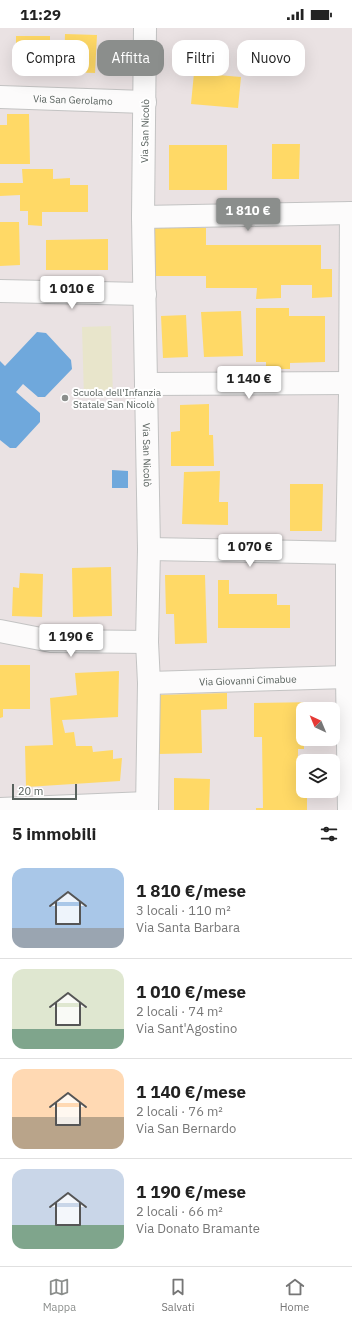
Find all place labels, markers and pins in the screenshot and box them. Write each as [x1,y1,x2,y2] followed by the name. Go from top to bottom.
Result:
[211,198,285,232] pin: 1 810 €
[35,276,109,310] pin: 1 010 €
[212,366,286,400] pin: 1 140 €
[73,386,162,411] place label: Scuola dell'Infanzia Statale San Nicolò
[60,393,70,403] marker: Scuola dell'Infanzia Statale San Nicolò
[213,534,287,568] pin: 1 070 €
[34,624,108,658] pin: 1 190 €

